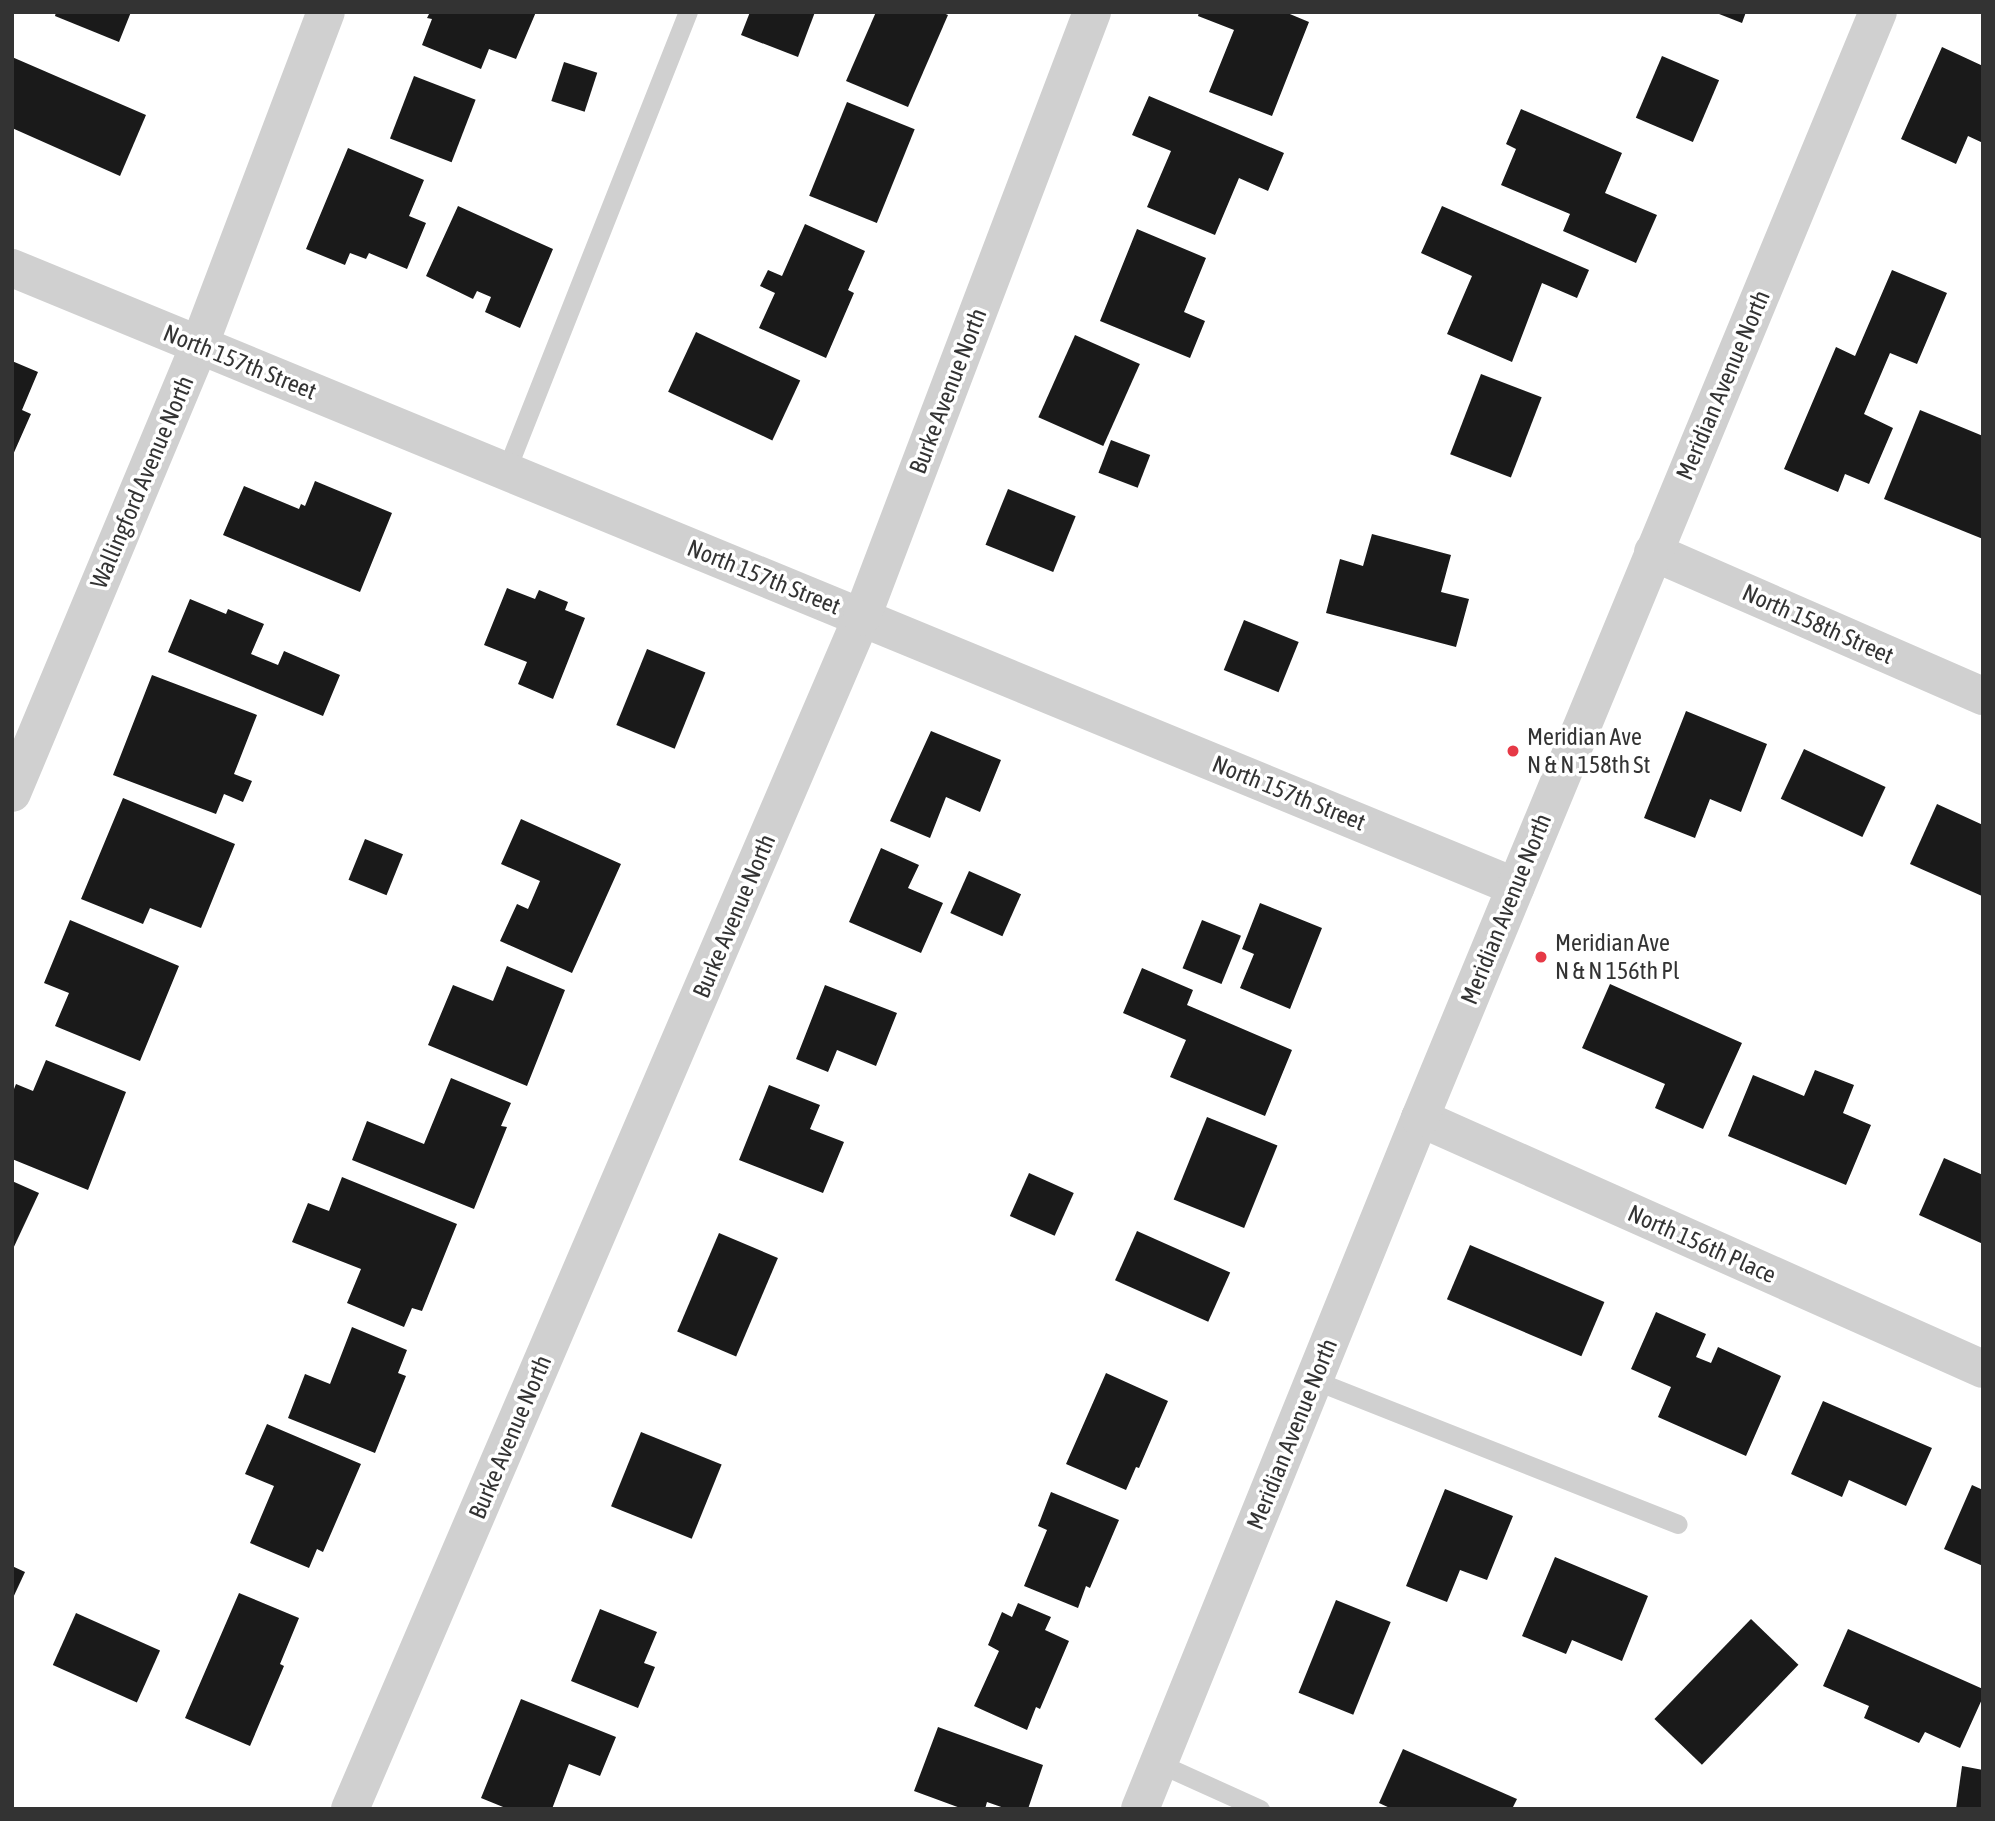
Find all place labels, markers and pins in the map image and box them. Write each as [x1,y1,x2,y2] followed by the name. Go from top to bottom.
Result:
[1527,723,1650,779] place label: Meridian Ave N & N 158th St
[1505,743,1521,759] marker: Meridian Ave N & N 158th St
[1555,929,1679,985] place label: Meridian Ave N & N 156th Pl
[1533,949,1549,965] marker: Meridian Ave N & N 156th Pl

